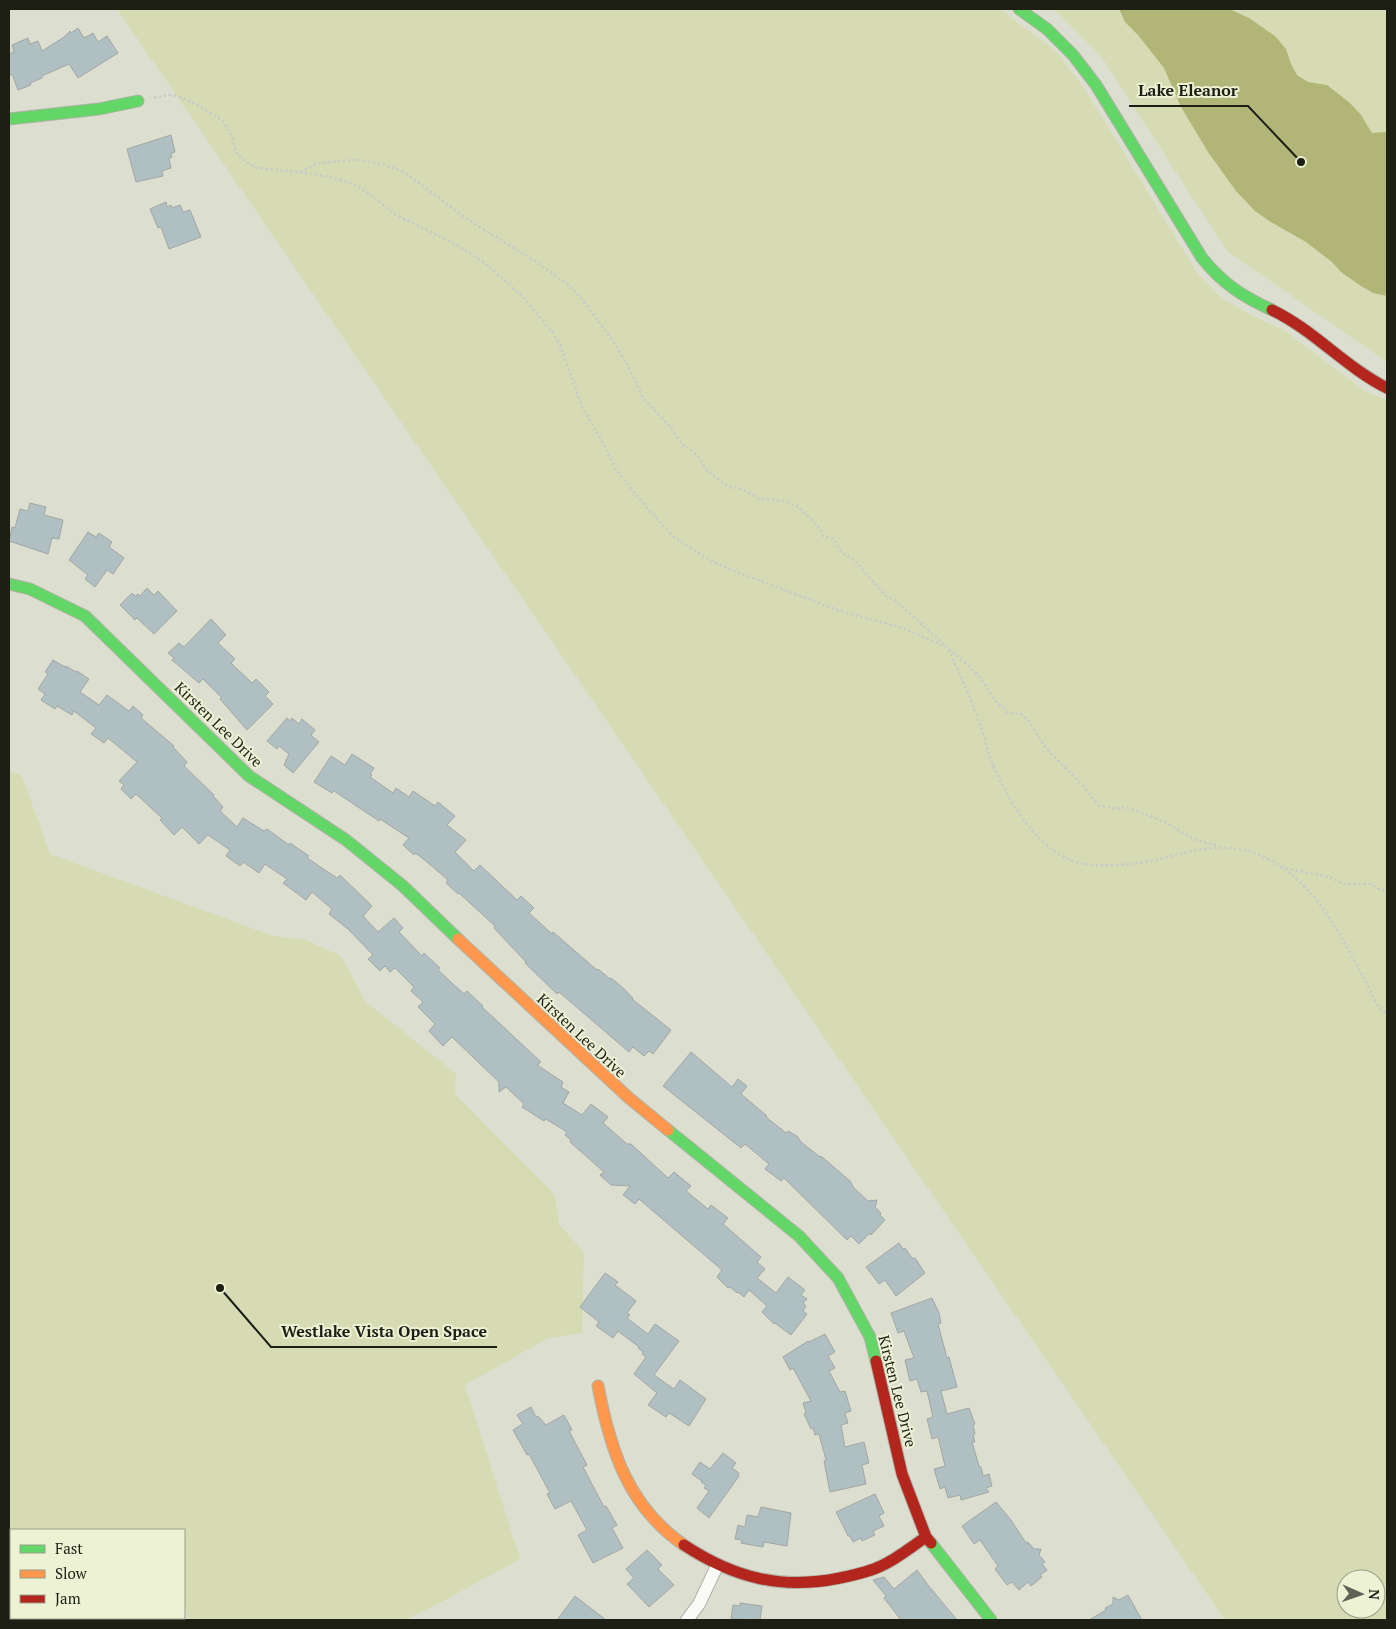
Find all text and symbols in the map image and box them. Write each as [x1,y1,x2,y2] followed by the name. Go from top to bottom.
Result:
[1129,75,1248,106] callout: Lake Eleanor
[1138,79,1238,101] text: Lake Eleanor
[171,677,267,771] street label: Kirsten Lee Drive
[533,989,631,1081] street label: Kirsten Lee Drive
[271,1316,497,1347] callout: Westlake Vista Open Space
[281,1320,487,1342] text: Westlake Vista Open Space
[874,1333,922,1449] street label: Kirsten Lee Drive
[10,1529,185,1619] legend
[55,1538,83,1558] text: Fast
[55,1563,88,1583] text: Slow
[1336,1569,1386,1619] north arrow
[55,1588,81,1608] text: Jam
[1365,1589,1384,1600] text: N

